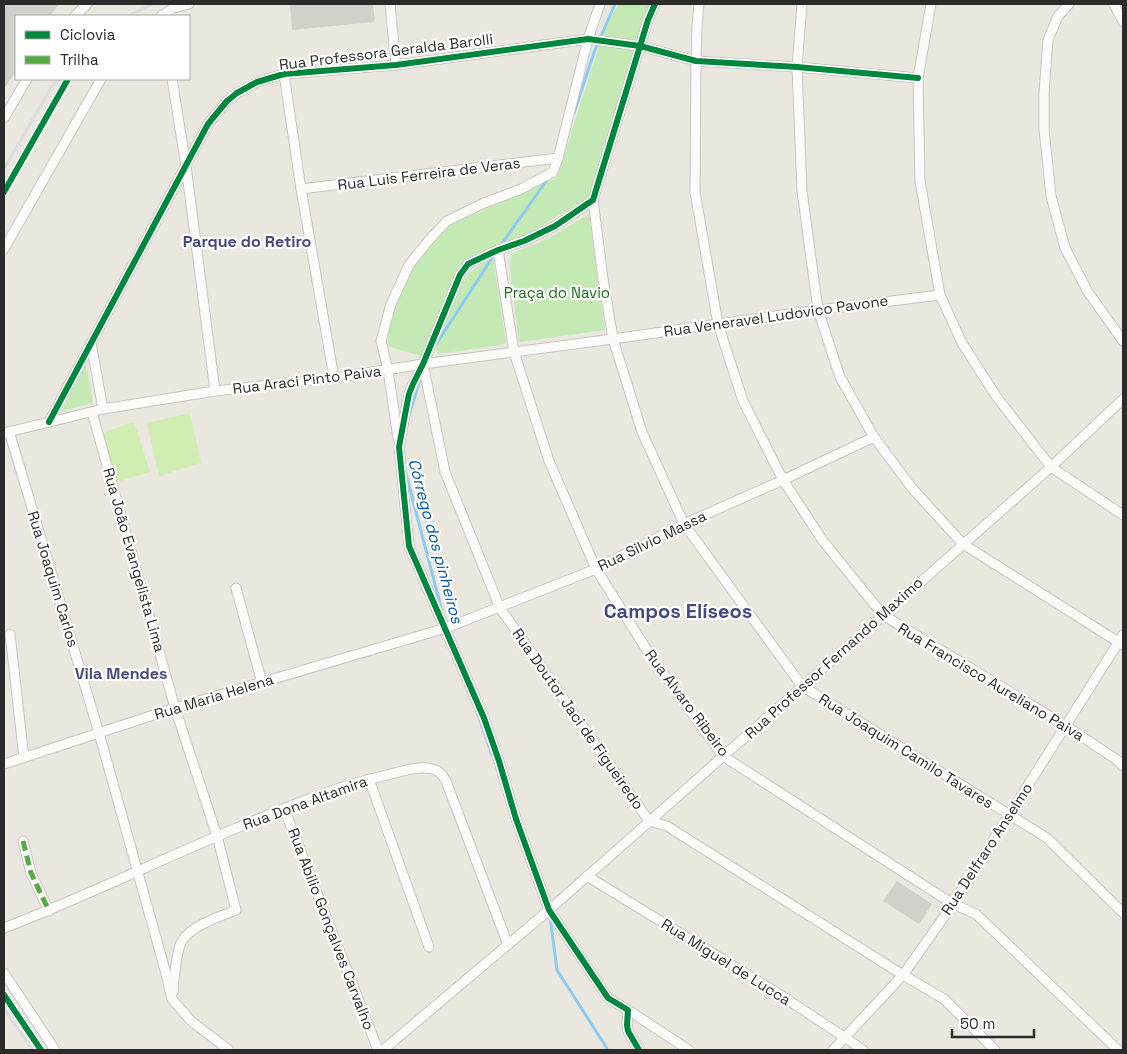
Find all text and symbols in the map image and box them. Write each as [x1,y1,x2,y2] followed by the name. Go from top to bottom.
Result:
[15,15,190,80] legend
[60,25,116,44] text: Ciclovia
[278,29,494,74] street label: Rua Professora Geralda Barolli
[60,50,99,69] text: Trilha
[337,153,521,194] street label: Rua Luis Ferreira de Veras
[183,231,312,252] district label: Parque do Retiro
[504,283,610,302] park label: Praça do Navio
[663,290,889,341] street label: Rua Veneravel Ludovico Pavone
[231,361,383,398] street label: Rua Araci Pinto Paiva
[403,456,468,626] water label: Córrego dos pinheiros
[99,465,170,655] street label: Rua João Evangelista Lima
[594,506,710,575] street label: Rua Silvio Massa
[24,508,83,649] street label: Rua Joaquim Carlos
[741,573,927,743] street label: Rua Professor Fernando Maximo
[604,598,752,624] district label: Campos Elíseos
[895,618,1088,745] street label: Rua Francisco Aureliano Paiva
[508,624,648,813] street label: Rua Doutor Jaci de Figueiredo
[641,645,734,760] street label: Rua Alvaro Ribeiro
[75,663,167,684] district label: Vila Mendes
[152,669,276,724] street label: Rua Maria Helena
[815,689,997,812] street label: Rua Joaquim Camilo Tavares
[240,771,370,834] street label: Rua Dona Altamira
[937,779,1036,918] street label: Rua Delfraro Anselmo
[284,825,379,1032] street label: Rua Abilio Gonçalves Carvalho
[658,914,795,1009] street label: Rua Miguel de Lucca
[952,1006,1034,1038] scale bar
[960,1014,995,1033] text: 50 m

